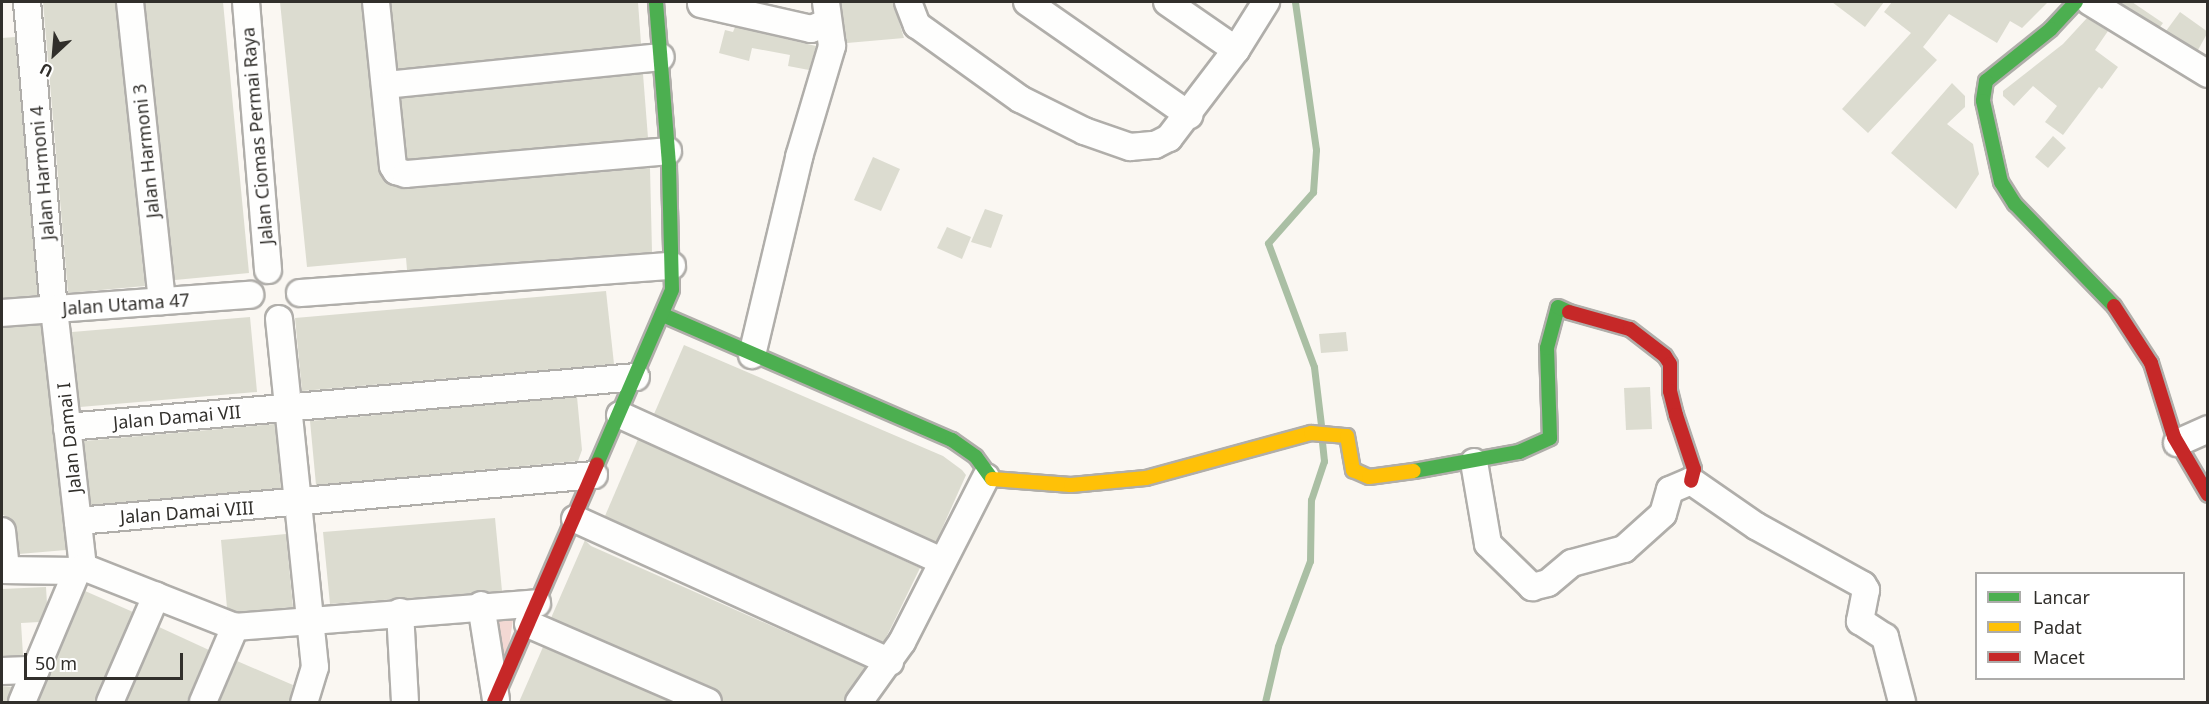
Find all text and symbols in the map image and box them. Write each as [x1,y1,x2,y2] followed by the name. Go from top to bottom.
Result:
[24,24,84,84] north arrow
[237,26,277,246] street label: Jalan Ciomas Permai Raya
[36,58,56,83] text: U
[128,83,164,219] street label: Jalan Harmoni 3
[25,105,59,241] street label: Jalan Harmoni 4
[62,289,190,319] street label: Jalan Utama 47
[52,382,86,494] street label: Jalan Damai I
[112,401,242,433] street label: Jalan Damai VII
[119,497,255,527] street label: Jalan Damai VIII
[1975,572,2185,680] legend
[2033,585,2090,609] text: Lancar
[2033,615,2082,639] text: Padat
[27,641,186,679] scale bar
[2033,645,2085,669] text: Macet
[35,651,77,675] text: 50 m

